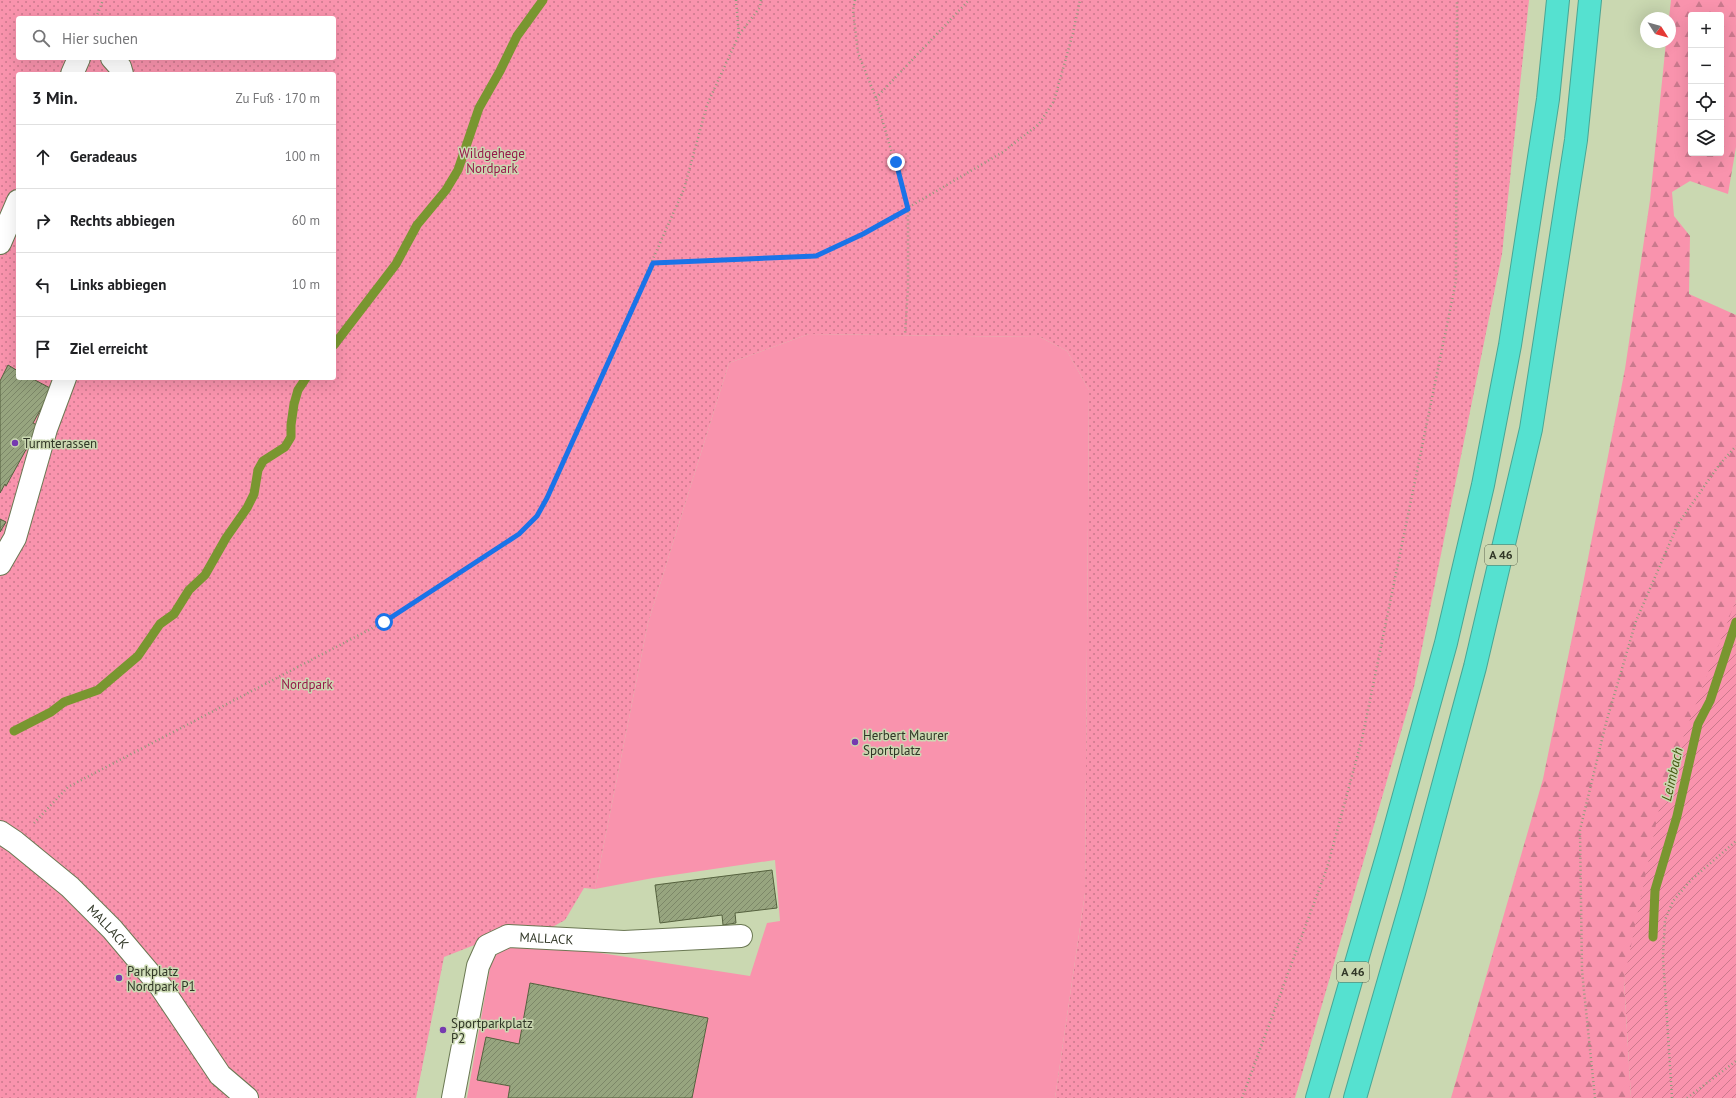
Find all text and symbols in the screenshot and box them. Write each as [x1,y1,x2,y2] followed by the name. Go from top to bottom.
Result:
[1640,12,1676,48] north arrow
[1688,12,1724,156] map controls
[1688,12,1724,48] button: +
[16,16,336,60] search box
[30,27,52,49] icon: search
[62,29,138,48] text: Hier suchen
[1688,48,1724,84] button: −
[1688,84,1724,120] button: locate
[32,87,78,109] text: 3 Min.
[236,90,320,107] text: Zu Fuß · 170 m
[1688,120,1724,156] button: layers
[459,145,525,177] park label: Wildgehege Nordpark
[32,146,54,168] icon: ahead
[70,147,137,166] text: Geradeaus
[285,148,320,165] text: 100 m
[887,153,905,171] route end
[32,210,54,232] icon: right
[70,211,175,230] text: Rechts abbiegen
[292,212,320,229] text: 60 m
[32,274,54,296] icon: left
[70,275,166,294] text: Links abbiegen
[292,276,320,293] text: 10 m
[32,338,54,360] icon: arrive
[70,339,148,358] text: Ziel erreicht
[23,435,97,452] place label: Turmterassen
[10,438,20,448] marker: Turmterassen
[1485,545,1517,565] road number: A 46
[375,613,393,631] route start
[281,676,333,693] park label: Nordpark
[863,727,949,759] place label: Herbert Maurer Sportplatz
[850,737,860,747] marker: Herbert Maurer Sportplatz
[1657,745,1687,803] water label: Leimbach
[83,901,133,952] street label: MALLACK
[519,929,574,948] street label: MALLACK
[1337,962,1369,982] road number: A 46
[127,963,196,995] place label: Parkplatz Nordpark P1
[114,973,124,983] marker: Parkplatz Nordpark P1
[451,1015,533,1047] place label: Sportparkplatz P2
[438,1025,448,1035] marker: Sportparkplatz P2

